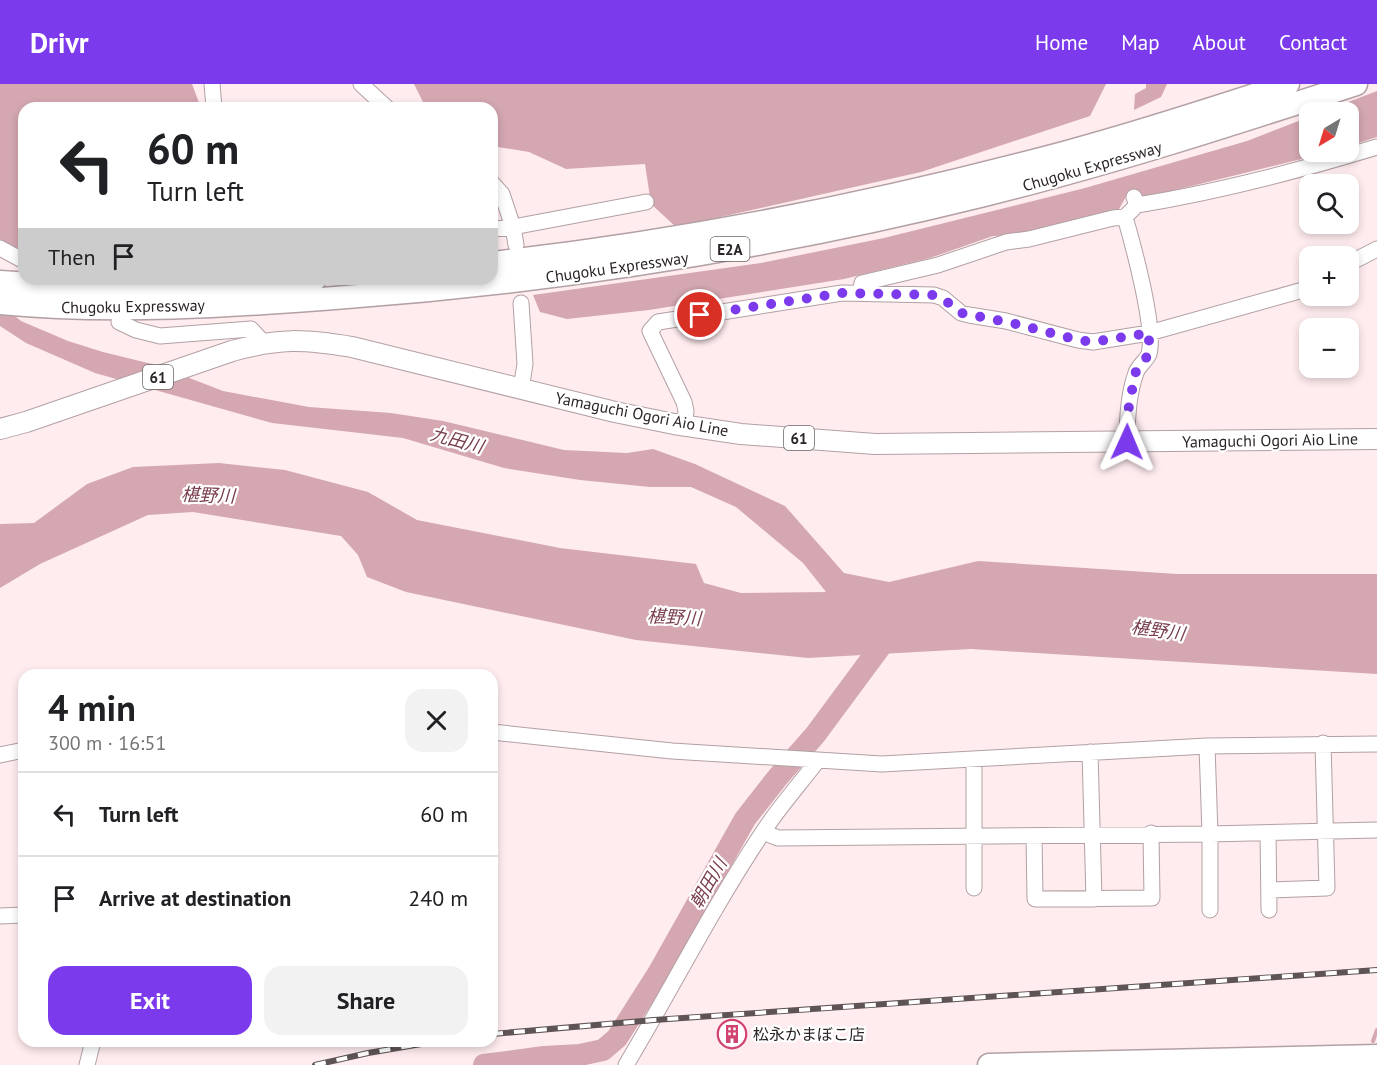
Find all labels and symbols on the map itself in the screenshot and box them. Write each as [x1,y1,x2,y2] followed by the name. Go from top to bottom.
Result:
[1299,102,1359,162] north arrow
[1020,136,1164,195] street label: Chugoku Expressway
[710,237,750,261] road number: E2A
[544,247,690,287] street label: Chugoku Expressway
[674,289,725,340] pin
[61,295,206,317] street label: Chugoku Expressway
[143,365,173,389] road number: 61
[554,387,730,441] street label: Yamaguchi Ogori Aio Line
[1095,410,1159,474] position arrow
[428,422,488,459] water label: 九田川
[784,426,814,450] road number: 61
[1182,428,1358,452] street label: Yamaguchi Ogori Aio Line
[181,483,237,508] water label: 椹野川
[646,604,704,630] water label: 椹野川
[1130,615,1188,645] water label: 椹野川
[685,852,732,912] water label: 朝田川
[716,1018,748,1050] building icon: 松永かまぼこ店
[753,1024,865,1044] place label: 松永かまぼこ店

